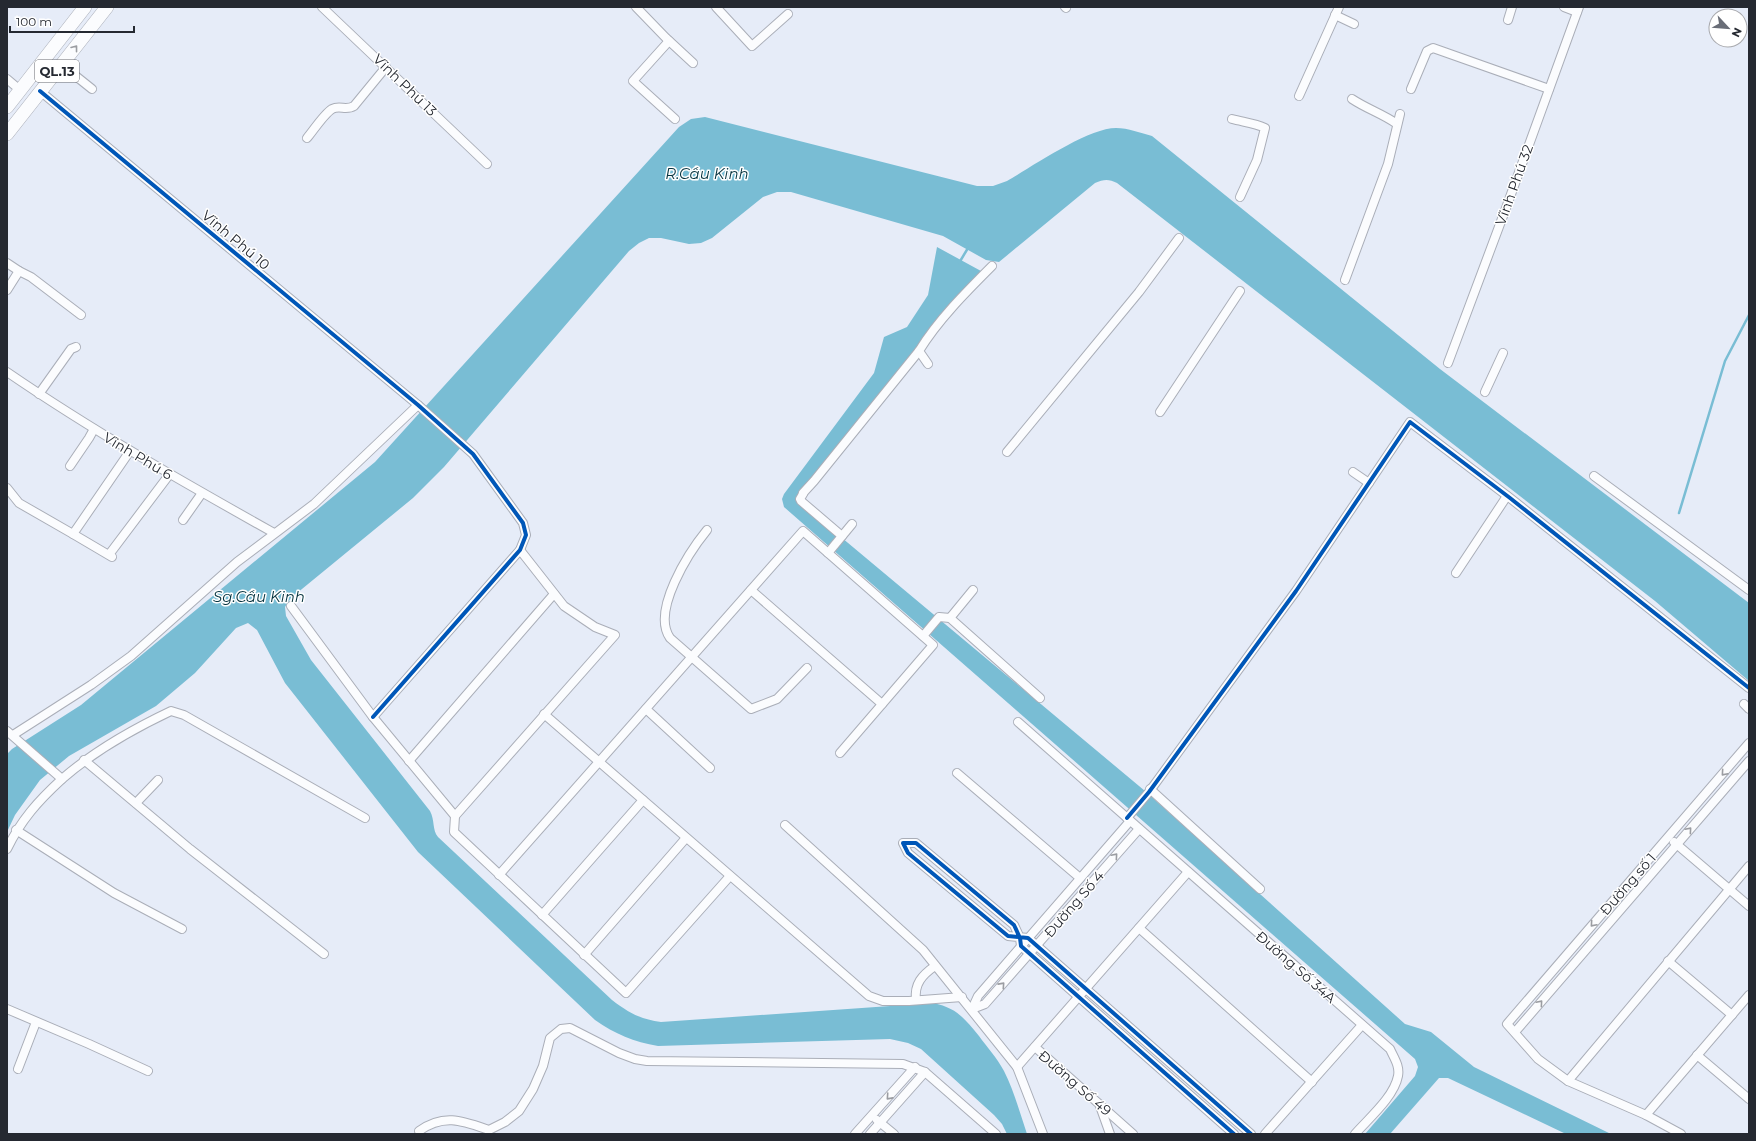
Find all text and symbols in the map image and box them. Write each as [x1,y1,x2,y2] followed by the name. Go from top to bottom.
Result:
[10,8,134,34] scale bar
[1708,8,1748,48] north arrow
[16,14,52,29] text: 100 m
[1729,25,1745,39] text: N
[70,46,77,53] one-way arrow
[369,50,441,120] street label: Vĩnh Phú 13
[35,60,79,82] road number: QL.13
[1491,142,1537,228] street label: Vĩnh Phú 32
[665,164,749,183] water label: R.Cầu Kinh
[198,206,274,274] street label: Vĩnh Phú 10
[100,428,176,484] street label: Vĩnh Phú 6
[213,587,305,606] water label: Sg.Cầu Kinh
[1721,768,1728,776] one-way arrow
[1685,827,1692,835] one-way arrow
[1596,849,1660,919] street label: Đường số 1
[1111,853,1118,860] one-way arrow
[1040,866,1108,941] street label: Đường Số 4
[1590,920,1597,927] one-way arrow
[1252,927,1341,1007] street label: Đường Số 34A
[997,982,1005,990] one-way arrow
[1536,1000,1543,1007] one-way arrow
[1035,1046,1115,1120] street label: Đường Số 49
[887,1092,894,1099] one-way arrow

